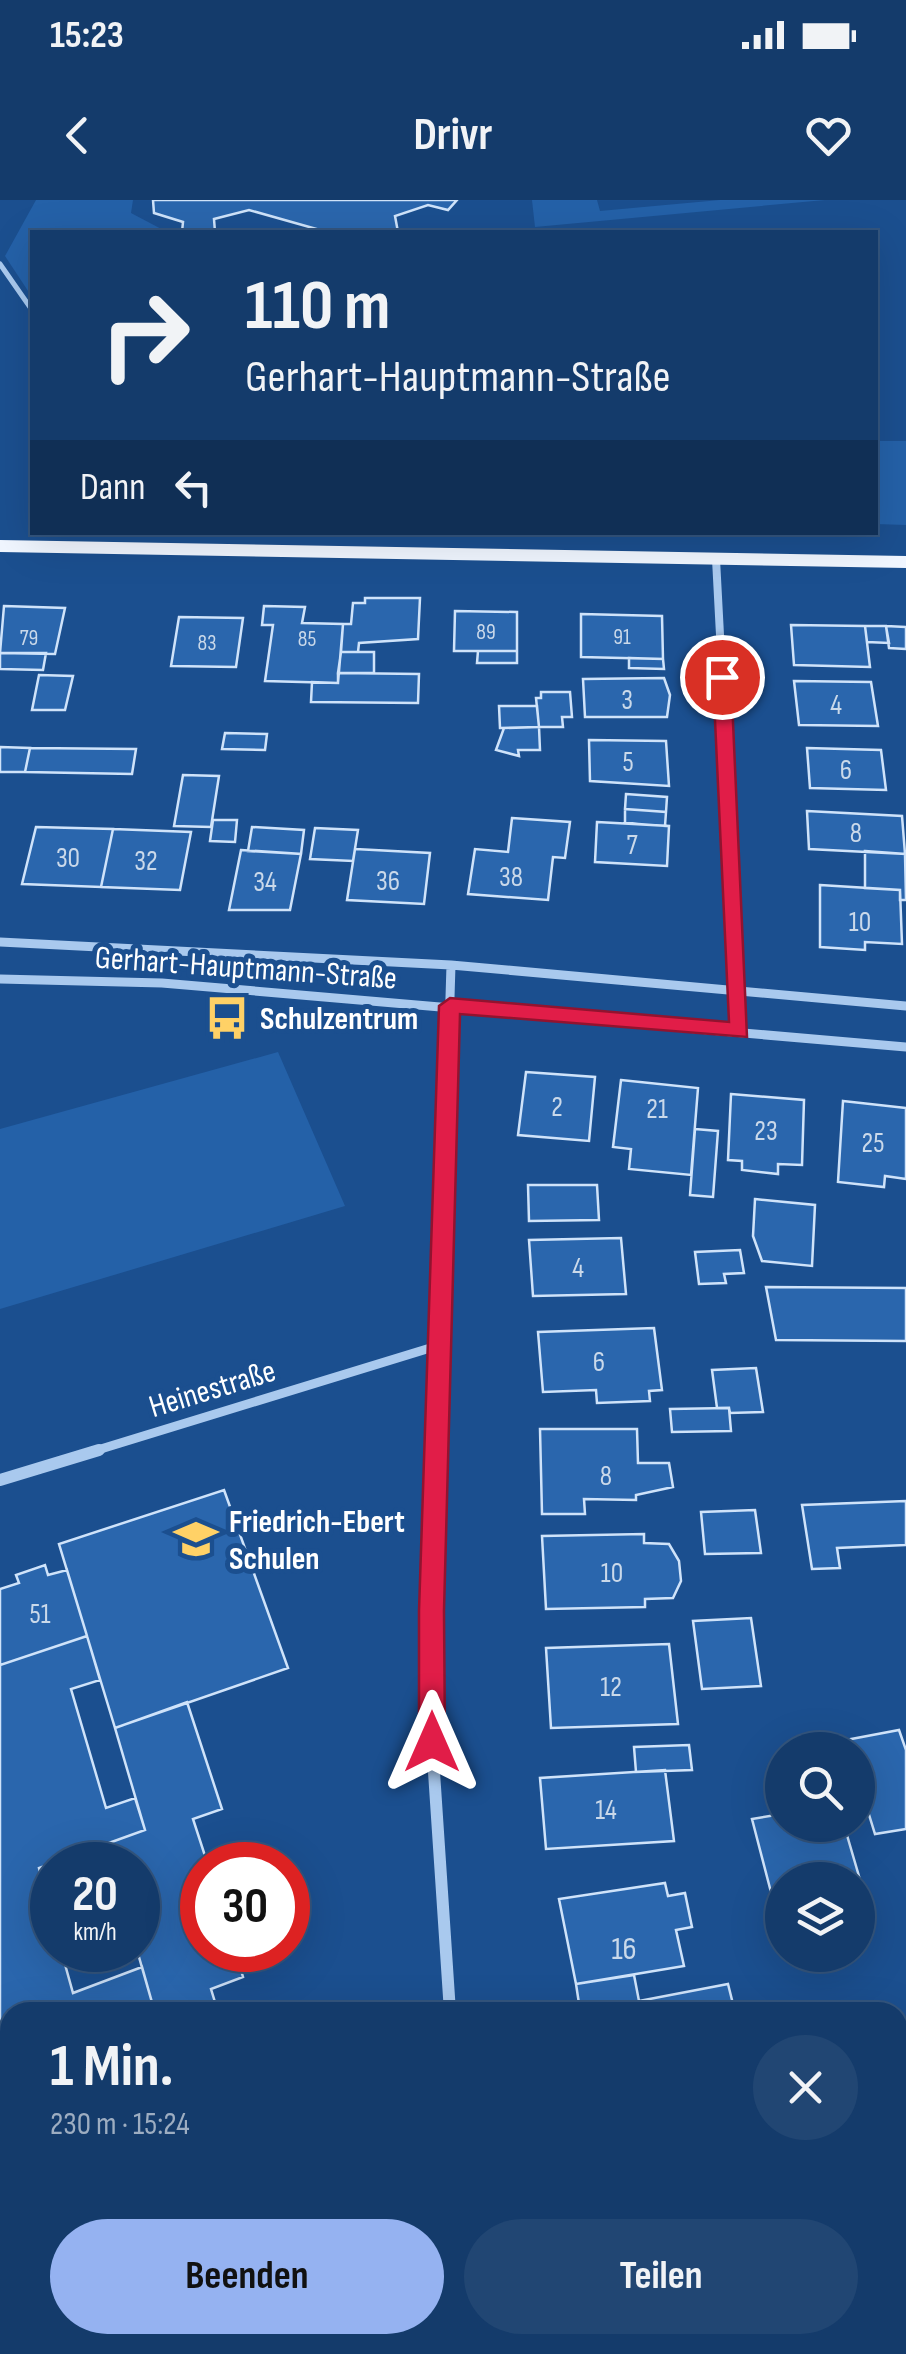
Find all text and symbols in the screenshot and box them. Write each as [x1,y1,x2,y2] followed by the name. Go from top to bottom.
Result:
[50,13,124,58] text: 15:23
[50,108,105,163] icon: back
[413,108,493,163] text: Drivr
[801,108,856,163] icon: heart
[245,265,391,349] text: 110 m
[80,270,210,400] icon: right
[245,350,671,405] text: Gerhart-Hauptmann-Straße
[166,460,221,515] icon: left
[80,465,146,510] text: Dann
[476,619,496,646] house number: 89
[613,624,631,651] house number: 91
[20,625,38,652] house number: 79
[298,626,316,653] house number: 85
[198,630,216,657] house number: 83
[680,635,765,720] pin
[695,650,750,705] icon: arrive
[621,684,633,717] house number: 3
[830,689,842,722] house number: 4
[622,746,634,779] house number: 5
[840,754,852,787] house number: 6
[850,817,862,850] house number: 8
[626,829,638,862] house number: 7
[56,842,80,875] house number: 30
[134,845,158,878] house number: 32
[499,861,523,894] house number: 38
[376,865,400,898] house number: 36
[253,866,277,899] house number: 34
[849,906,871,939] house number: 10
[94,938,398,999] street label: Gerhart-Hauptmann-Straße
[203,994,251,1042] bus stop icon: Schulzentrum
[260,1000,418,1039] place label: Schulzentrum
[551,1091,563,1124] house number: 2
[646,1093,668,1126] house number: 21
[754,1115,778,1148] house number: 23
[862,1127,884,1160] house number: 25
[572,1252,584,1285] house number: 4
[593,1346,605,1379] house number: 6
[144,1352,280,1427] street label: Heinestraße
[600,1460,612,1493] house number: 8
[229,1503,405,1579] place label: Friedrich-Ebert Schulen
[172,1515,220,1563] school or university icon: Friedrich-Ebert Schulen
[601,1557,623,1590] house number: 10
[29,1598,51,1631] house number: 51
[600,1671,622,1704] house number: 12
[380,1690,484,1794] position arrow
[765,1732,875,1972] map controls
[765,1732,875,1842] button: search
[595,1794,617,1827] house number: 14
[180,1842,310,1972] speed limit sign: 30
[765,1862,875,1972] button: layers
[72,1865,118,1925] text: 20
[73,1917,117,1948] text: km/h
[611,1930,637,1969] house number: 16
[50,2031,173,2103] text: 1 Min.
[753,2035,858,2140] button: close
[50,2105,190,2144] text: 230 m · 15:24
[50,2219,444,2334] button: Beenden
[464,2219,858,2334] button: Teilen

